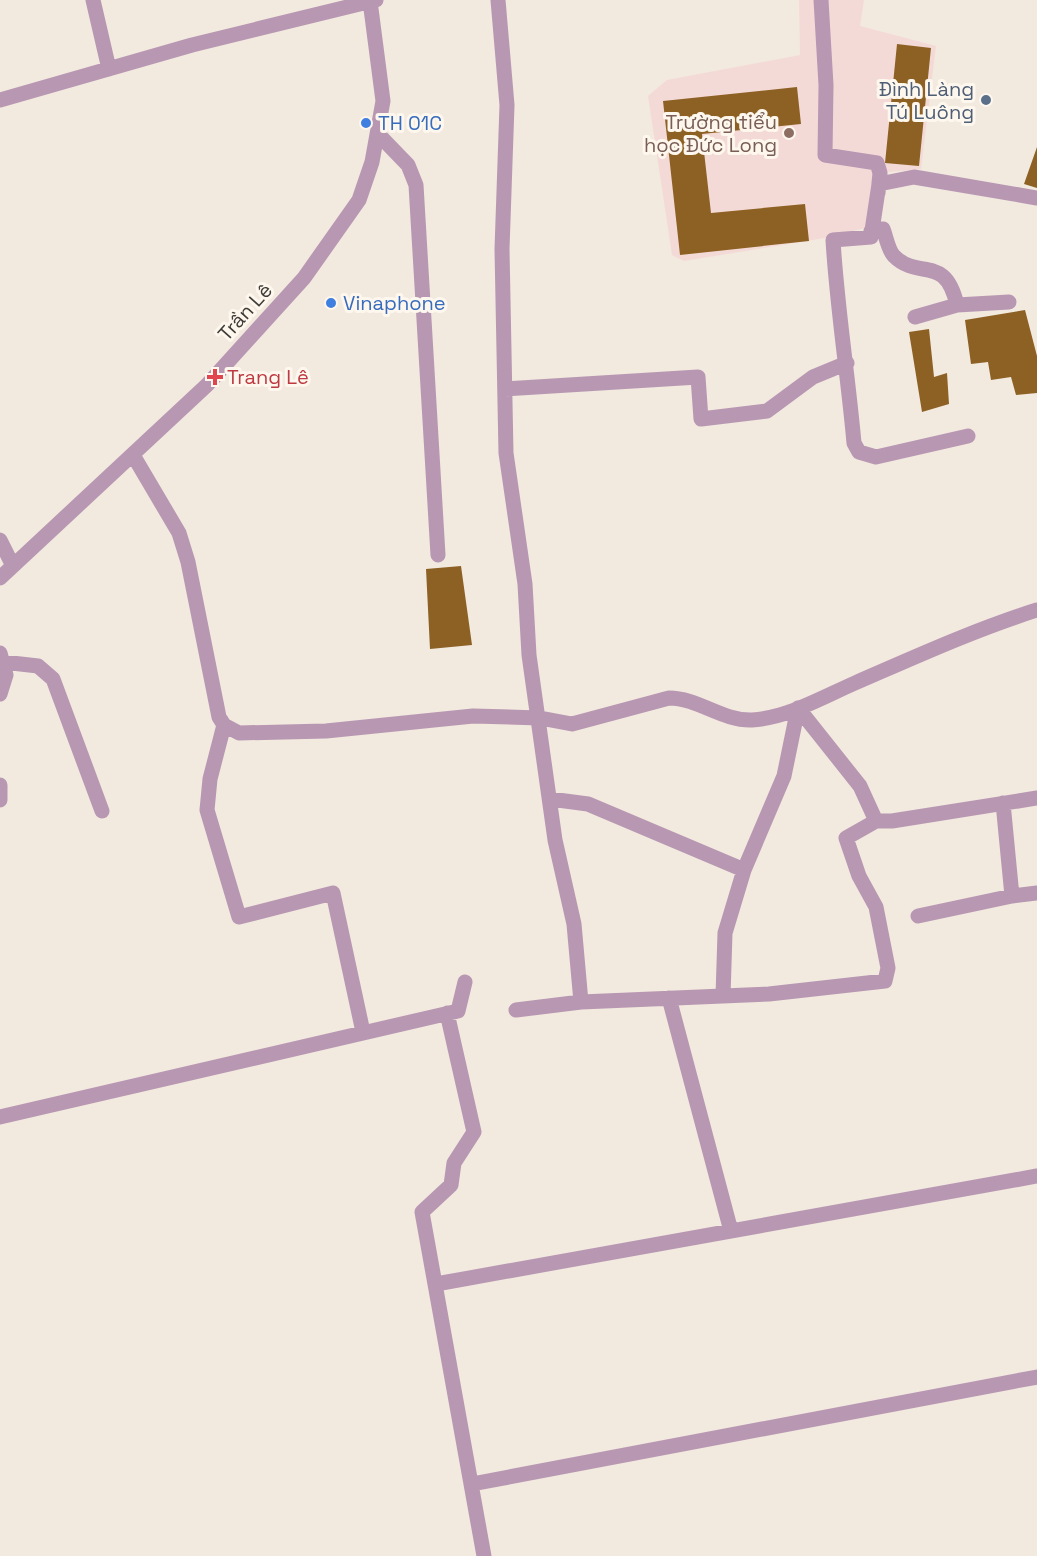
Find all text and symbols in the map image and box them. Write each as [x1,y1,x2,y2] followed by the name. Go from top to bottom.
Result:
[879,76,974,125] place label: Đình Làng Tú Luông
[979,93,993,107] marker: Đình Làng Tú Luông
[644,109,777,158] place label: Trường tiểu học Đức Long
[378,110,442,136] place label: TH 01C
[359,116,373,130] marker: TH 01C
[782,126,796,140] marker: Trường tiểu học Đức Long
[212,278,278,346] street label: Trần Lê
[343,290,446,316] place label: Vinaphone
[324,296,338,310] marker: Vinaphone
[227,364,309,390] place label: Trang Lê
[208,370,222,384] marker: Trang Lê

